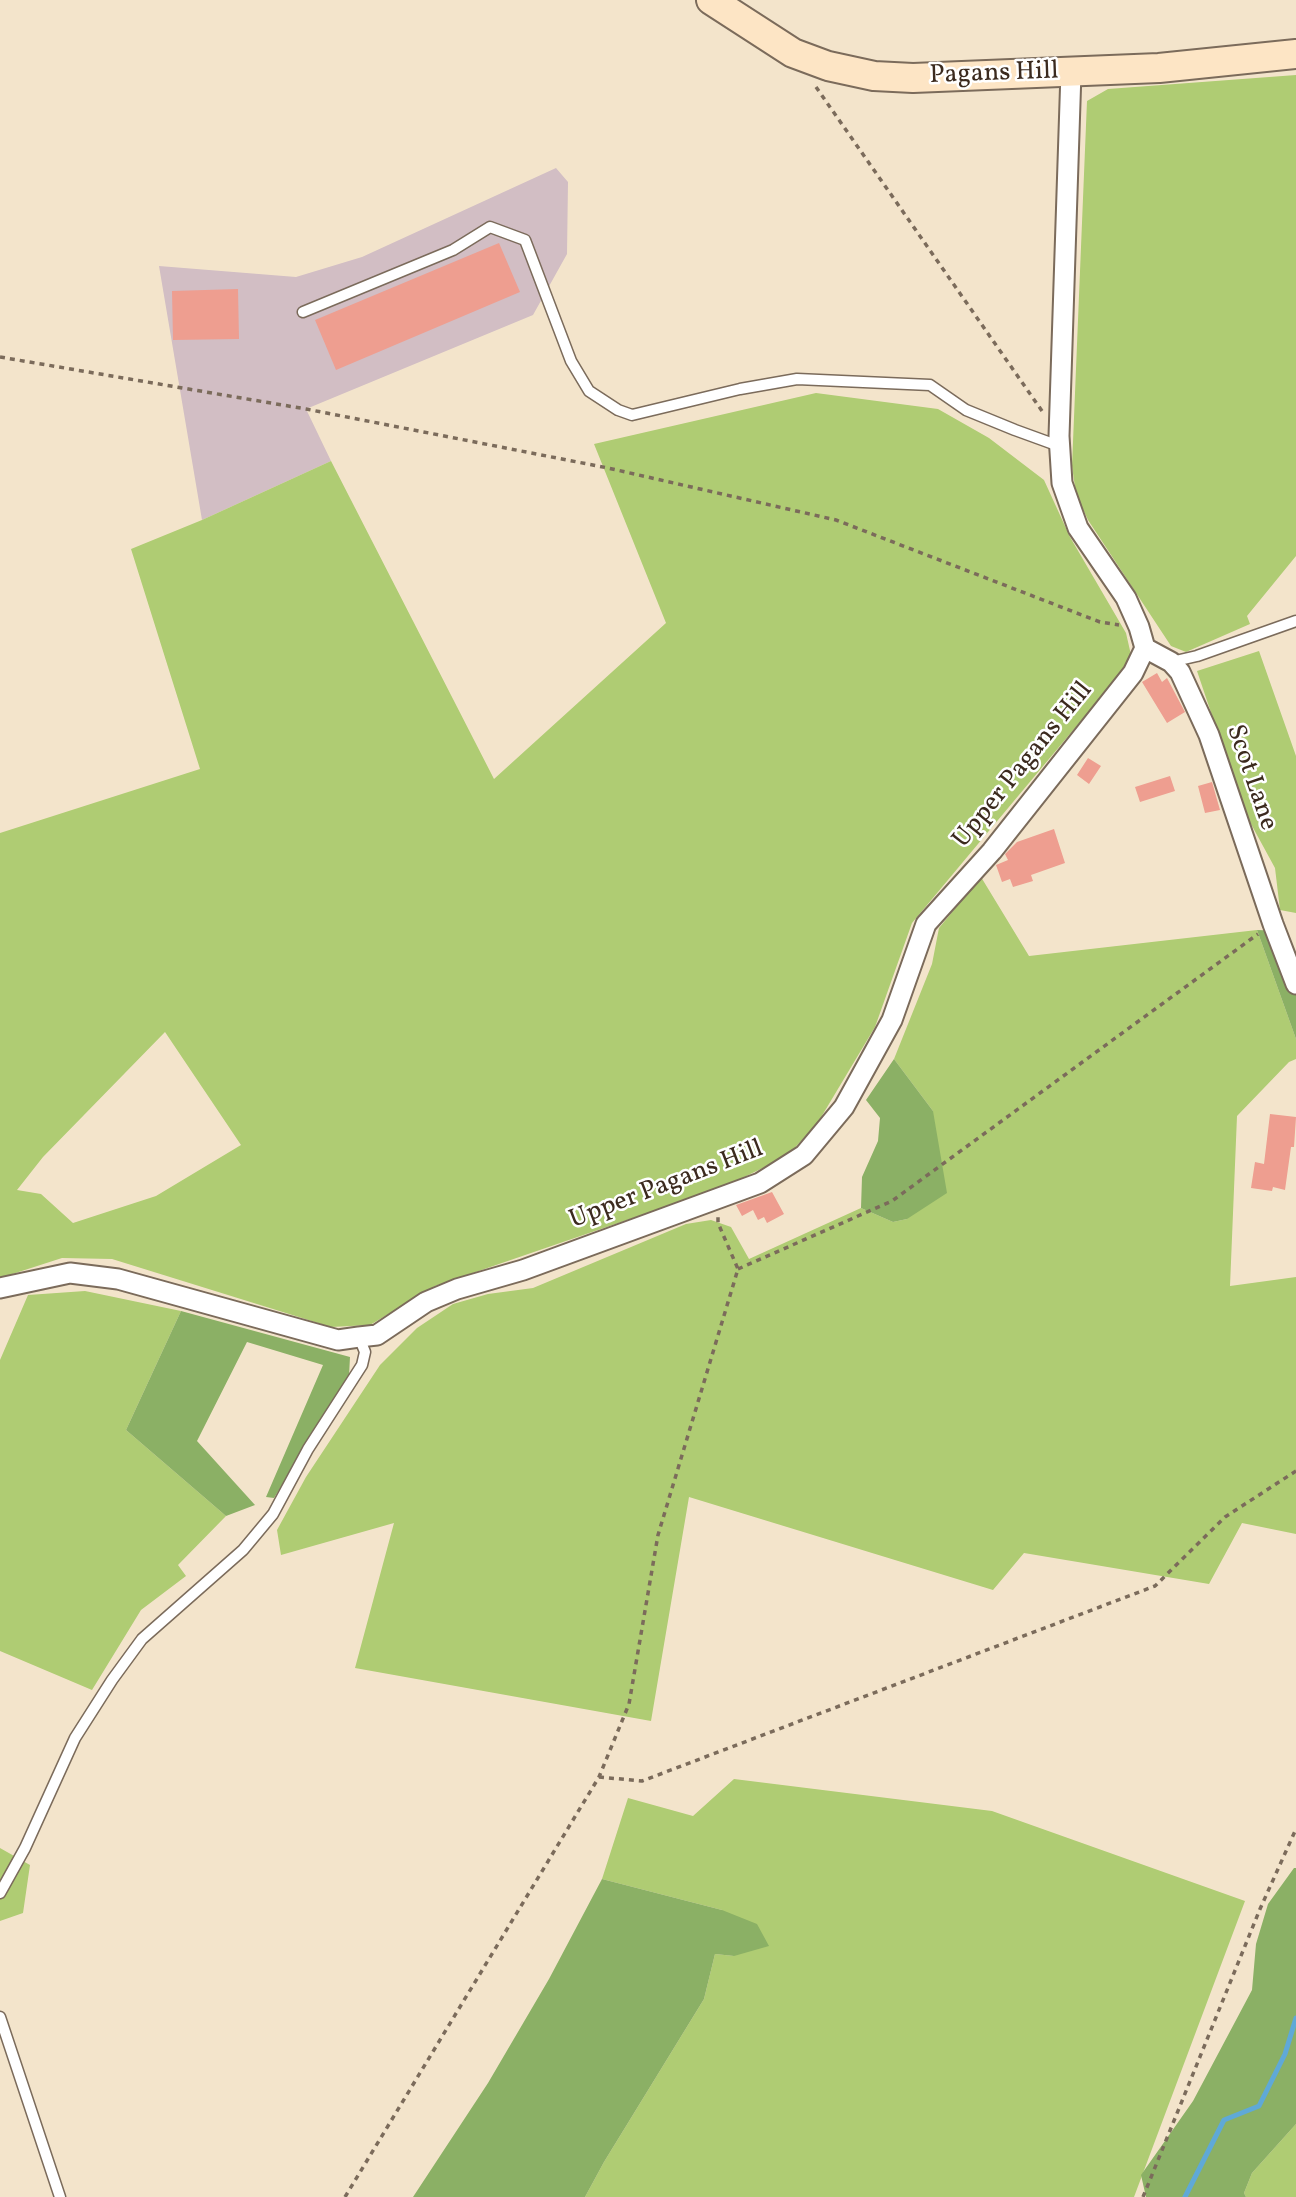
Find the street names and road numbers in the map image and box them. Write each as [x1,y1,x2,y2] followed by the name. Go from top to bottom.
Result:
[929,57,1059,93] street label: Pagans Hill
[947,677,1101,855] street label: Upper Pagans Hill
[1217,721,1283,835] street label: Scot Lane
[566,1135,768,1237] street label: Upper Pagans Hill

